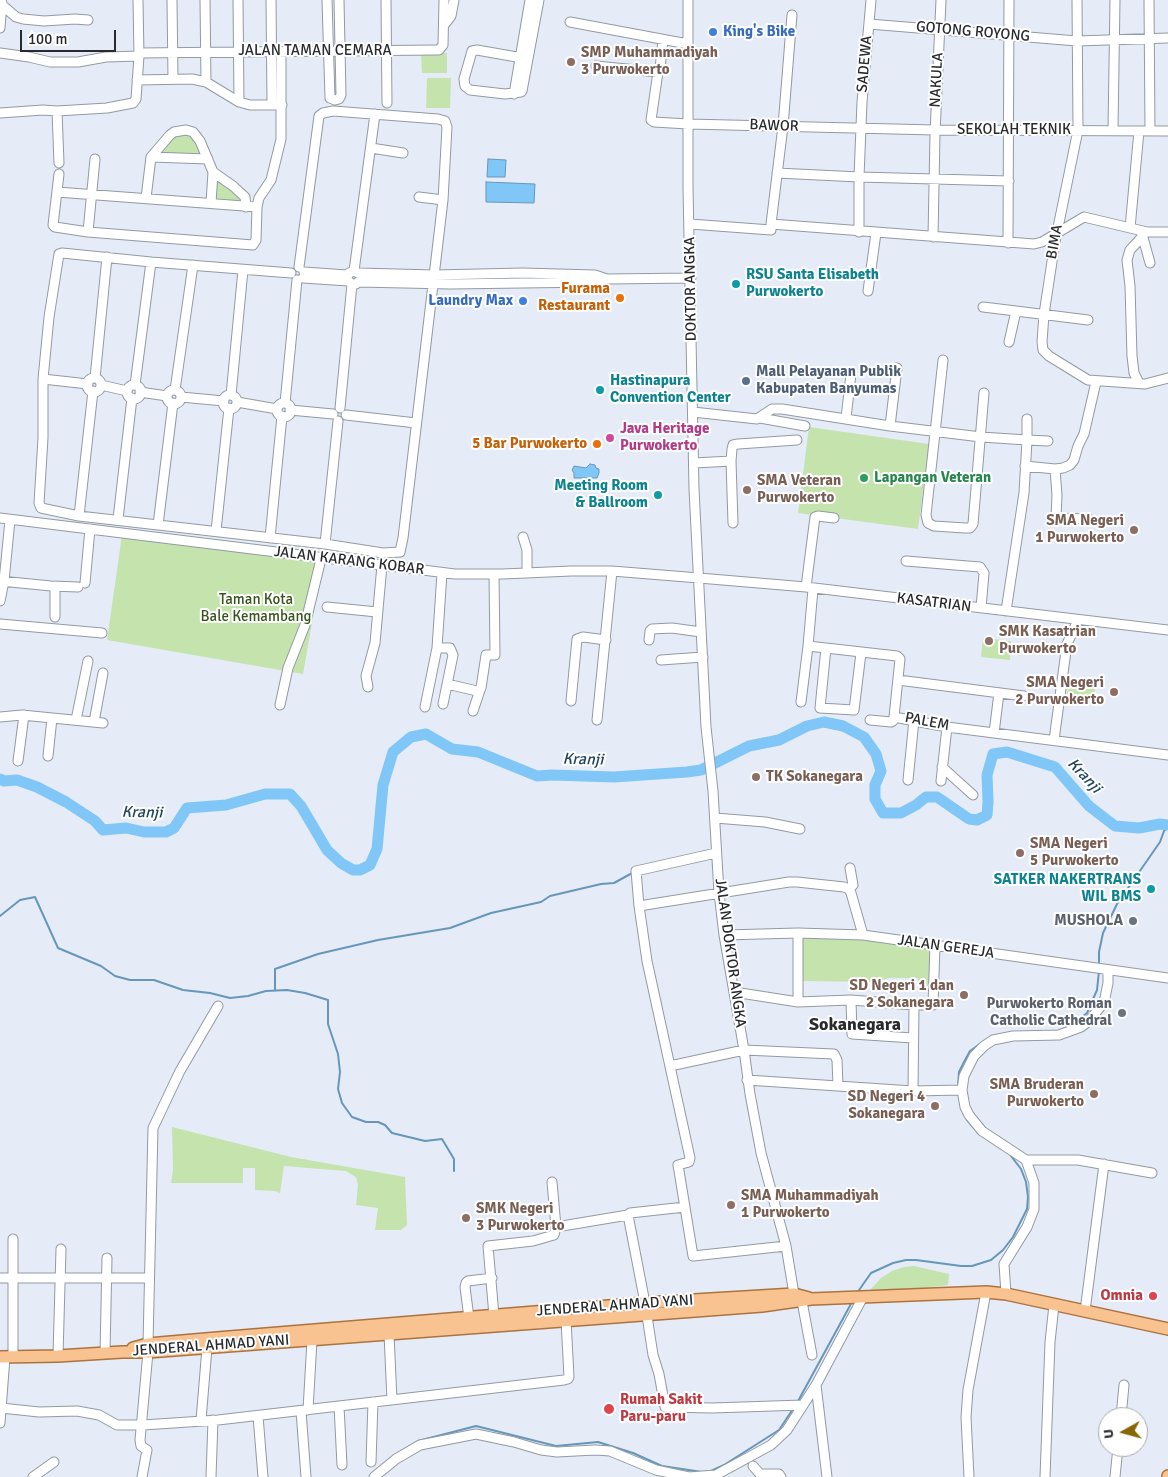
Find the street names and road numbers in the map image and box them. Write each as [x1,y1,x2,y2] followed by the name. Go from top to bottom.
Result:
[915,18,1031,46] street label: GOTONG ROYONG
[854,35,876,93] street label: SADEWA
[238,42,392,60] street label: JALAN TAMAN CEMARA
[927,52,947,108] street label: NAKULA
[749,116,799,136] street label: BAWOR
[957,121,1071,139] street label: SEKOLAH TEKNIK
[1043,223,1067,261] street label: BIMA
[681,236,701,342] street label: DOKTOR ANGKA
[273,543,425,579] street label: JALAN KARANG KOBAR
[896,590,972,616] street label: KASATRIAN
[903,709,951,735] street label: PALEM
[711,877,749,1029] street label: JALAN DOKTOR ANGKA
[897,931,995,963] street label: JALAN GEREJA
[536,1292,694,1320] street label: JENDERAL AHMAD YANI
[132,1332,290,1360] street label: JENDERAL AHMAD YANI

